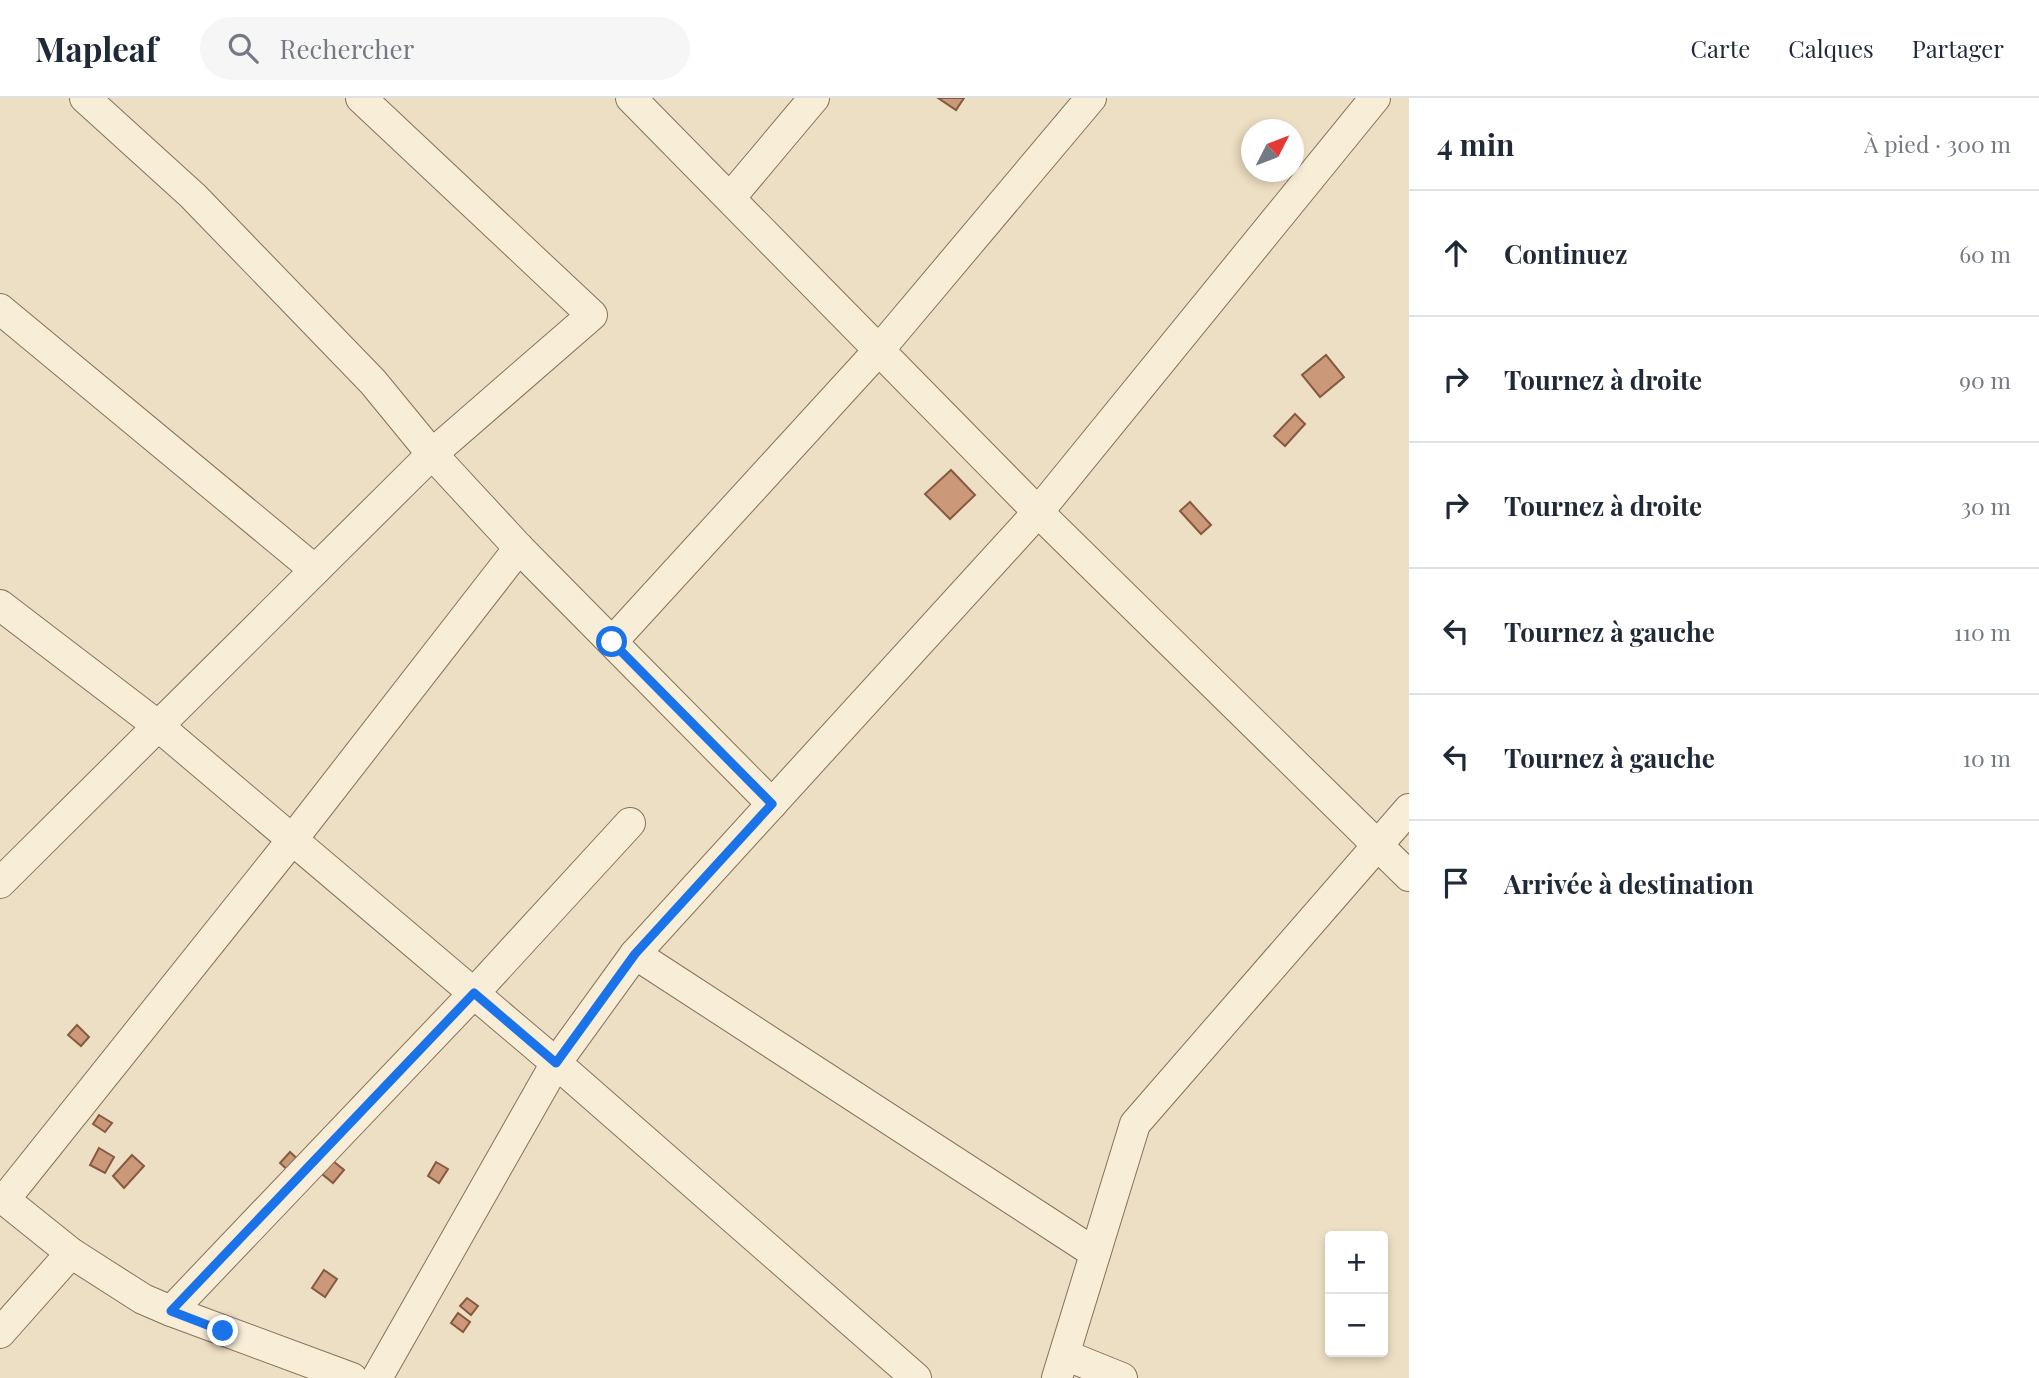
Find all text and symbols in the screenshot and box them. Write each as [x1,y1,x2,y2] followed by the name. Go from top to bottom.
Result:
[200,17,690,80] search box
[35,26,158,70] text: Mapleaf
[224,29,262,67] icon: search
[280,31,414,66] text: Rechercher
[1691,32,1750,64] text: Carte
[1788,32,1874,64] text: Calques
[1912,32,2004,64] text: Partager
[1241,119,1304,182] north arrow
[1437,124,1515,164] text: 4 min
[1864,128,2011,159] text: À pied · 300 m
[1437,234,1475,272] icon: ahead
[1504,236,1627,271] text: Continuez
[1959,238,2011,269] text: 60 m
[1437,360,1475,398] icon: right
[1504,362,1702,397] text: Tournez à droite
[1959,364,2011,395] text: 90 m
[1437,486,1475,524] icon: right
[1504,488,1702,523] text: Tournez à droite
[1961,490,2011,521] text: 30 m
[1437,612,1475,650] icon: left
[1504,614,1715,649] text: Tournez à gauche
[1954,616,2011,647] text: 110 m
[596,626,627,657] route start
[1437,738,1475,776] icon: left
[1504,740,1715,775] text: Tournez à gauche
[1963,742,2011,773] text: 10 m
[1437,864,1475,902] icon: arrive
[1504,866,1754,901] text: Arrivée à destination
[1325,1231,1388,1357] map controls
[1325,1231,1388,1294] button: +
[1325,1294,1388,1357] button: −
[207,1315,238,1346] route end

